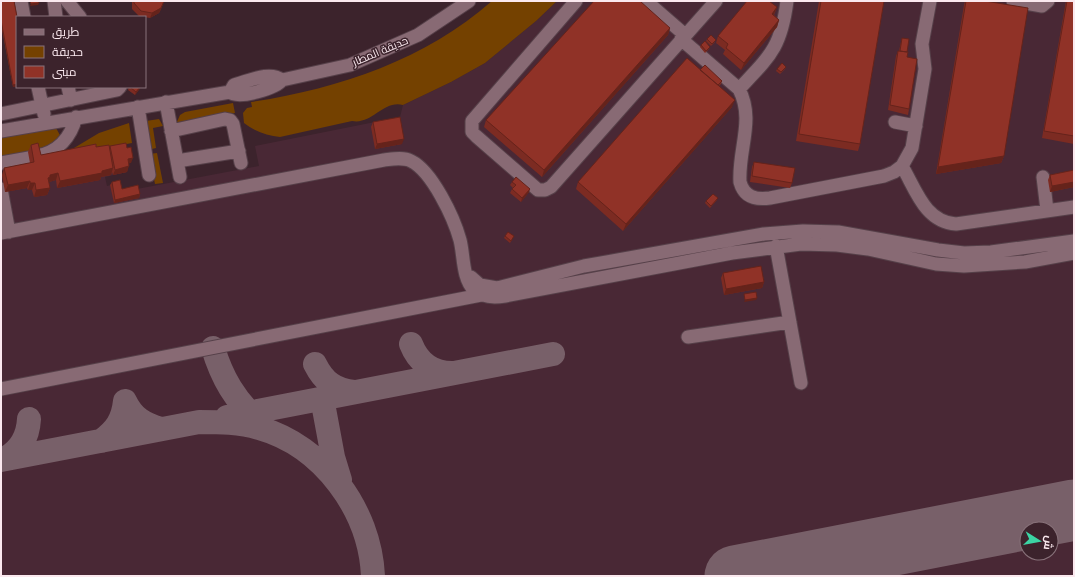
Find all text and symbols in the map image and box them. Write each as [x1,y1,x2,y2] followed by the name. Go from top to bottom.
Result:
[16,16,146,88] legend
[52,25,80,39] text: طريق
[350,34,410,69] street label: حديقة المطار
[52,45,83,59] text: حديقة
[52,65,77,79] text: مبنى
[1019,521,1059,561] north arrow
[1041,535,1056,551] text: ش

